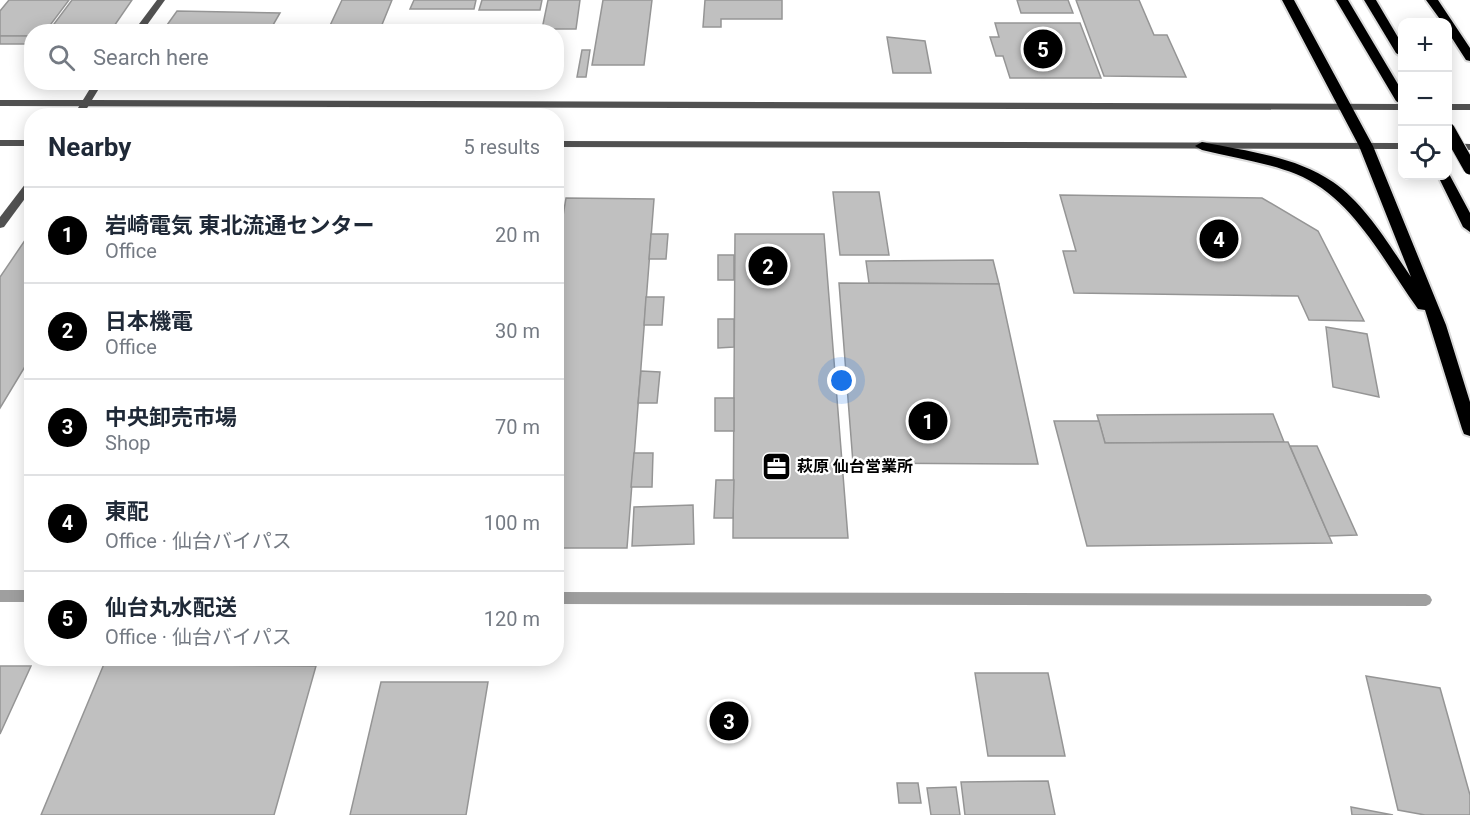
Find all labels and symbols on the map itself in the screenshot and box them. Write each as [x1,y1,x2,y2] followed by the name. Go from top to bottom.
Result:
[1024,26,1062,72] pin: 5
[1200,216,1238,262] pin: 4
[748,244,788,288] pin: 2
[827,366,856,395] your location
[908,398,948,444] pin: 1
[760,450,792,482] office icon: 萩原 仙台営業所
[797,457,913,476] place label: 萩原 仙台営業所
[710,698,748,744] pin: 3

